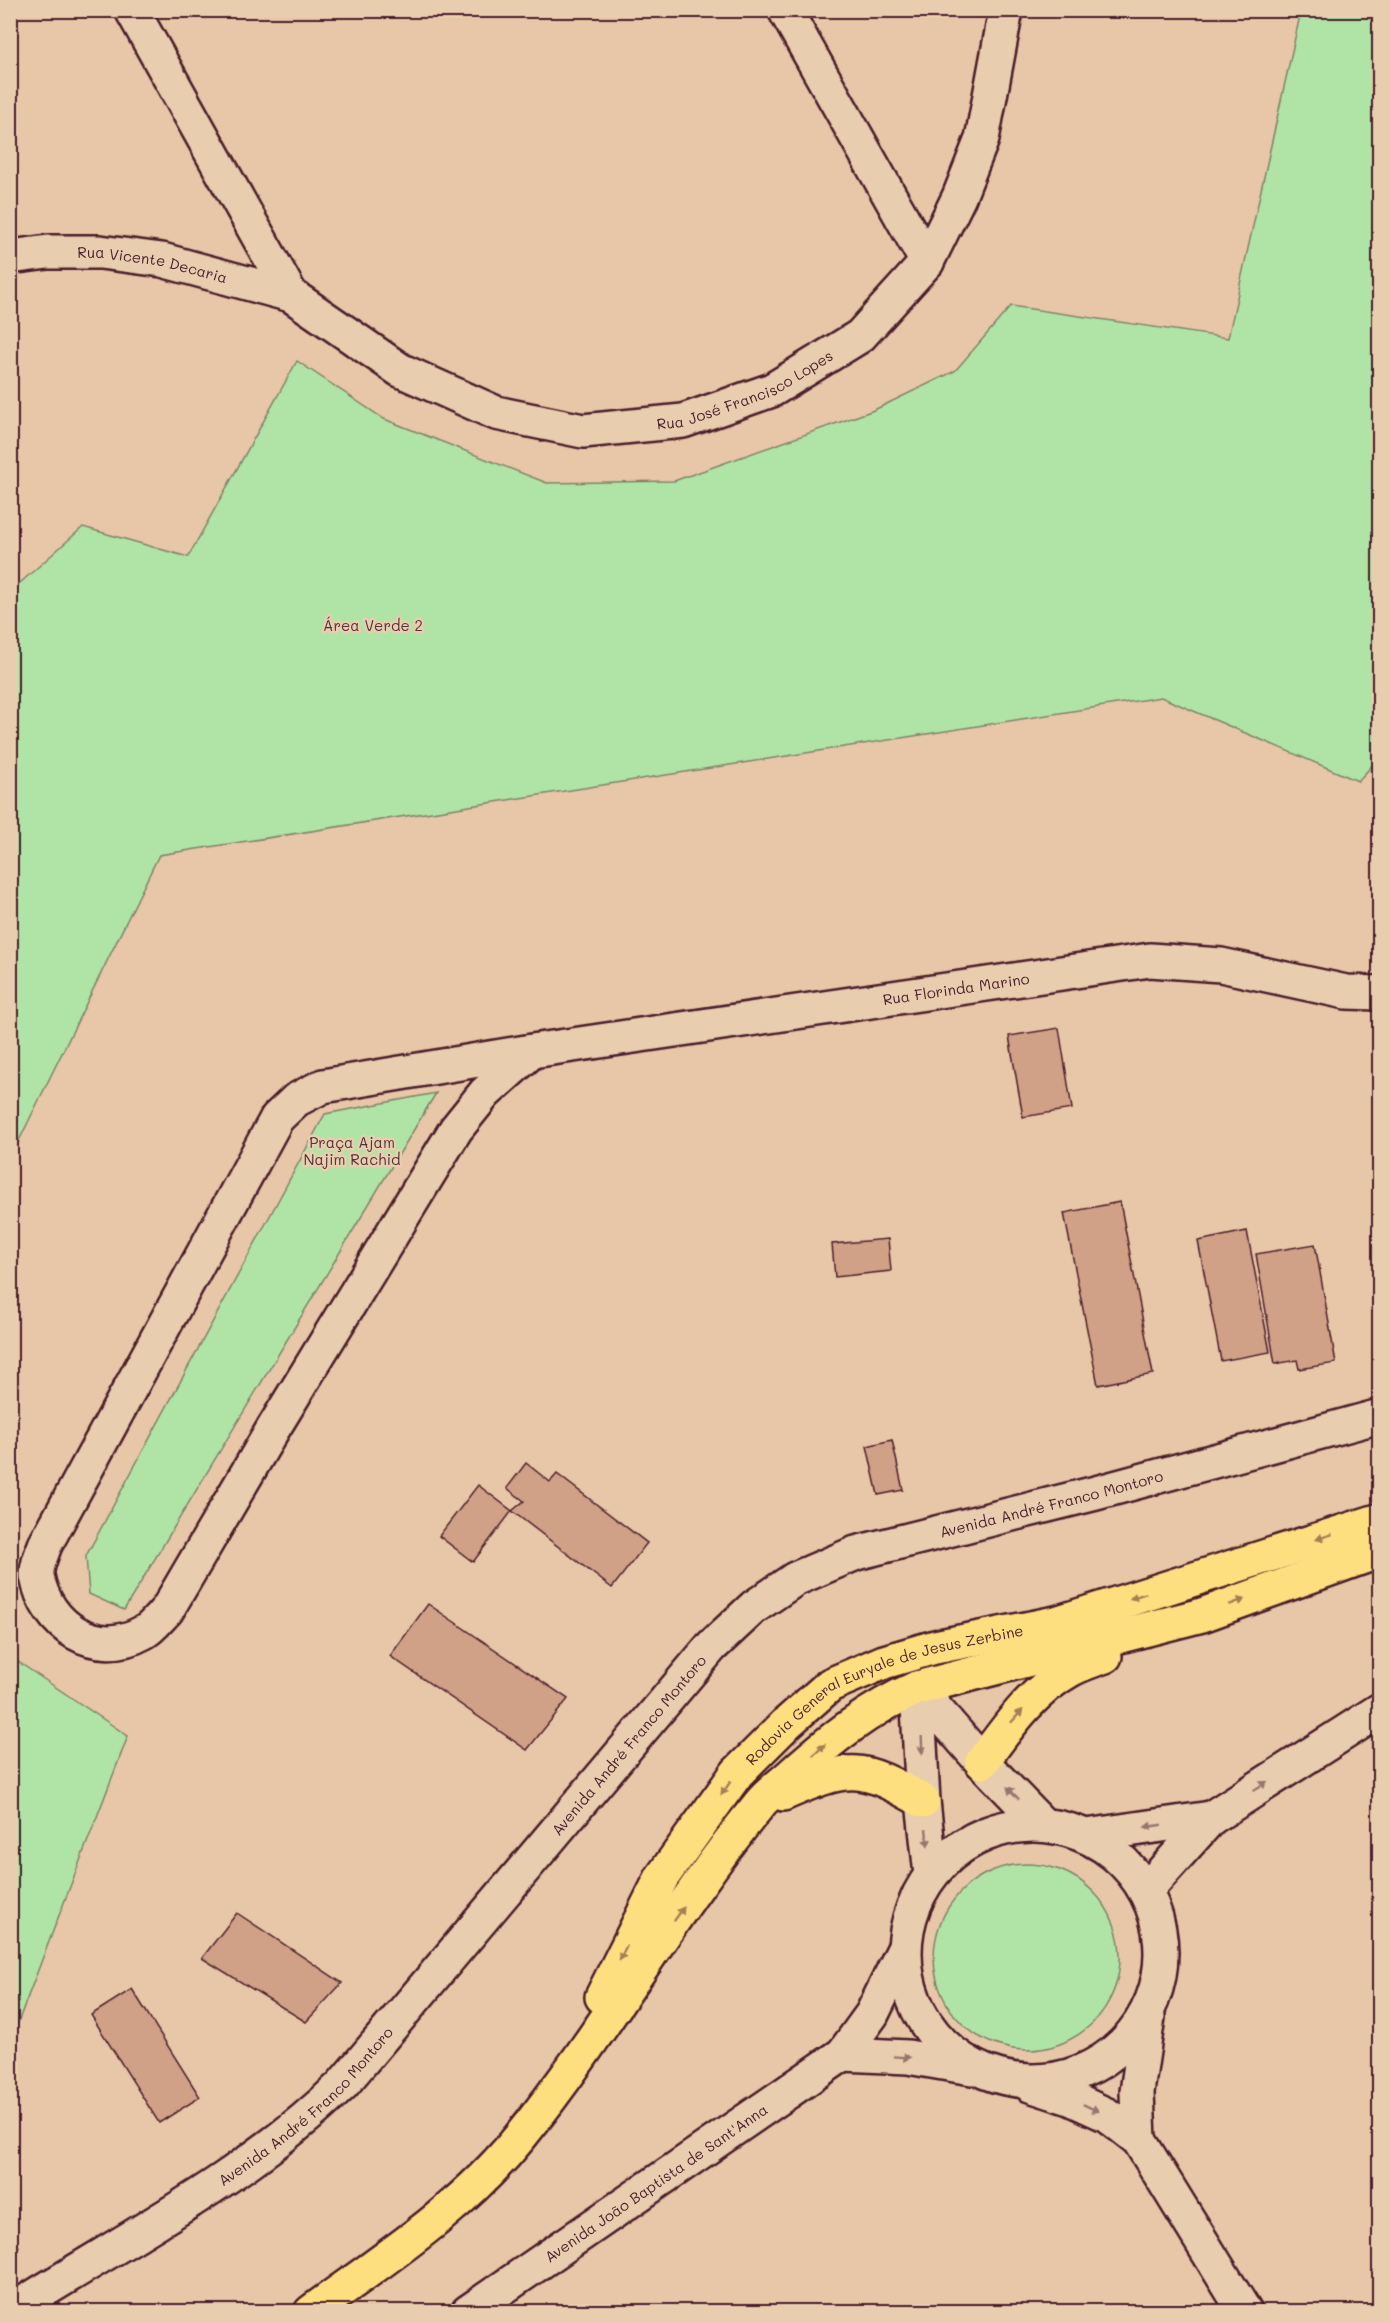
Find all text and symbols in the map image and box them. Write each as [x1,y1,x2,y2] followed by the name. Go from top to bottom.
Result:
[77,242,230,287] street label: Rua Vicente Decaria
[656,345,836,434] street label: Rua José Francisco Lopes
[323,615,423,635] park label: Área Verde 2
[881,968,1031,1009] street label: Rua Florinda Marino
[303,1132,401,1169] park label: Praça Ajam Najim Rachid
[937,1465,1165,1542] street label: Avenida André Franco Montoro
[1315,1533,1333,1542] one-way arrow
[1129,1592,1147,1602] one-way arrow
[1228,1597,1246,1607] one-way arrow
[741,1620,1025,1769] street label: Rodovia General Euryale de Jesus Zerbine
[547,1651,710,1839] street label: Avenida André Franco Montoro
[1010,1708,1024,1723] one-way arrow
[917,1735,927,1754] one-way arrow
[811,1743,826,1757] one-way arrow
[720,1780,732,1796] one-way arrow
[1252,1781,1268,1792] one-way arrow
[1006,1787,1020,1801] one-way arrow
[1143,1821,1162,1830] one-way arrow
[922,1828,932,1847] one-way arrow
[673,1906,685,1922] one-way arrow
[618,1944,627,1961] one-way arrow
[214,2022,397,2190] street label: Avenida André Franco Montoro
[892,2052,911,2062] one-way arrow
[540,2099,771,2266] street label: Avenida João Baptista de Sant'Anna
[1083,2103,1100,2112] one-way arrow

